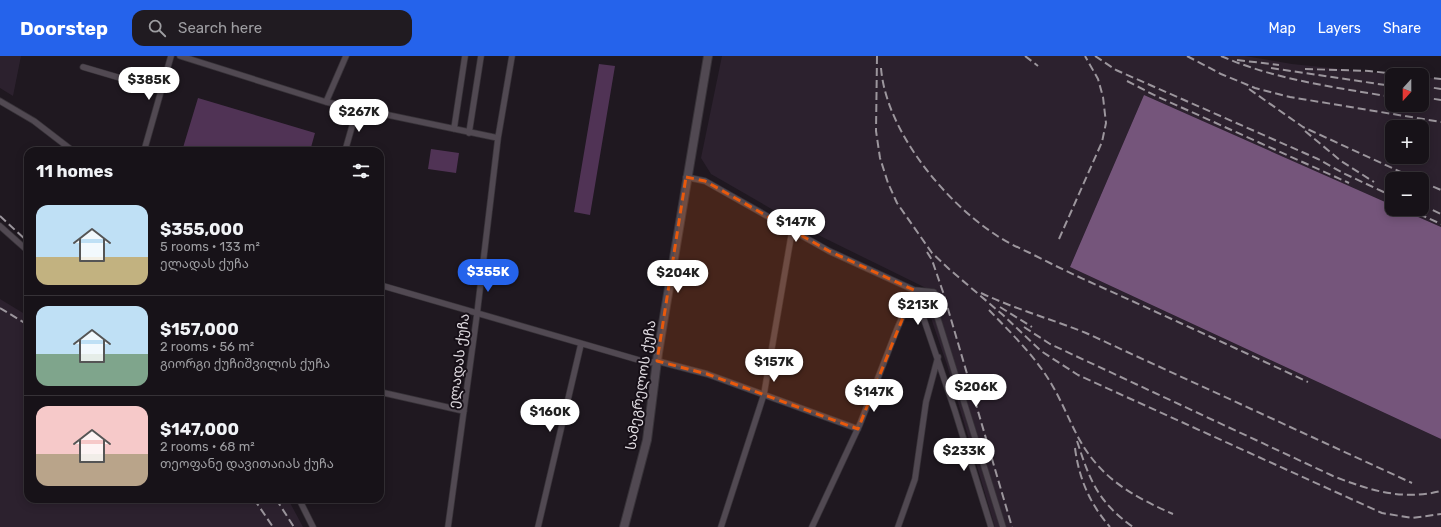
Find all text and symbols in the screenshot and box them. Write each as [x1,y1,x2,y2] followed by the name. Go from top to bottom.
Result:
[132,10,412,46] search box
[20,17,108,40] text: Doorstep
[146,17,168,39] icon: search
[178,19,262,37] text: Search here
[1269,20,1296,37] text: Map
[1318,20,1361,37] text: Layers
[1383,20,1421,37] text: Share
[121,67,177,101] pin: $385K
[1385,68,1429,112] north arrow
[1385,68,1429,216] map controls
[127,72,171,87] text: $385K
[331,99,387,133] pin: $267K
[338,104,380,119] text: $267K
[1385,120,1429,164] button: +
[350,160,372,182] icon: filters
[36,161,113,181] text: 11 homes
[1385,172,1429,216] button: −
[768,209,824,243] pin: $147K
[776,214,816,229] text: $147K
[160,219,244,239] text: $355,000
[68,221,116,269] icon: home
[160,239,260,254] text: 5 rooms · 133 m²
[160,256,249,271] text: ელადას ქუჩა
[460,259,516,293] pin: $355K
[650,260,706,294] pin: $204K
[467,264,509,279] text: $355K
[656,265,700,280] text: $204K
[890,292,946,326] pin: $213K
[898,297,938,312] text: $213K
[445,312,473,410] street label: ელადას ქუჩა
[160,319,239,339] text: $157,000
[622,319,660,451] street label: სამეგრელოს ქუჩა
[68,322,116,370] icon: home
[160,339,254,354] text: 2 rooms · 56 m²
[746,349,802,383] pin: $157K
[754,354,794,369] text: $157K
[160,356,330,371] text: გიორგი ქუჩიშვილის ქუჩა
[948,374,1004,408] pin: $206K
[846,379,902,413] pin: $147K
[954,379,998,394] text: $206K
[854,384,894,399] text: $147K
[522,399,578,433] pin: $160K
[529,404,571,419] text: $160K
[160,419,239,439] text: $147,000
[68,422,116,470] icon: home
[936,438,992,472] pin: $233K
[160,439,255,454] text: 2 rooms · 68 m²
[943,443,985,458] text: $233K
[160,456,334,471] text: თეოფანე დავითაიას ქუჩა

